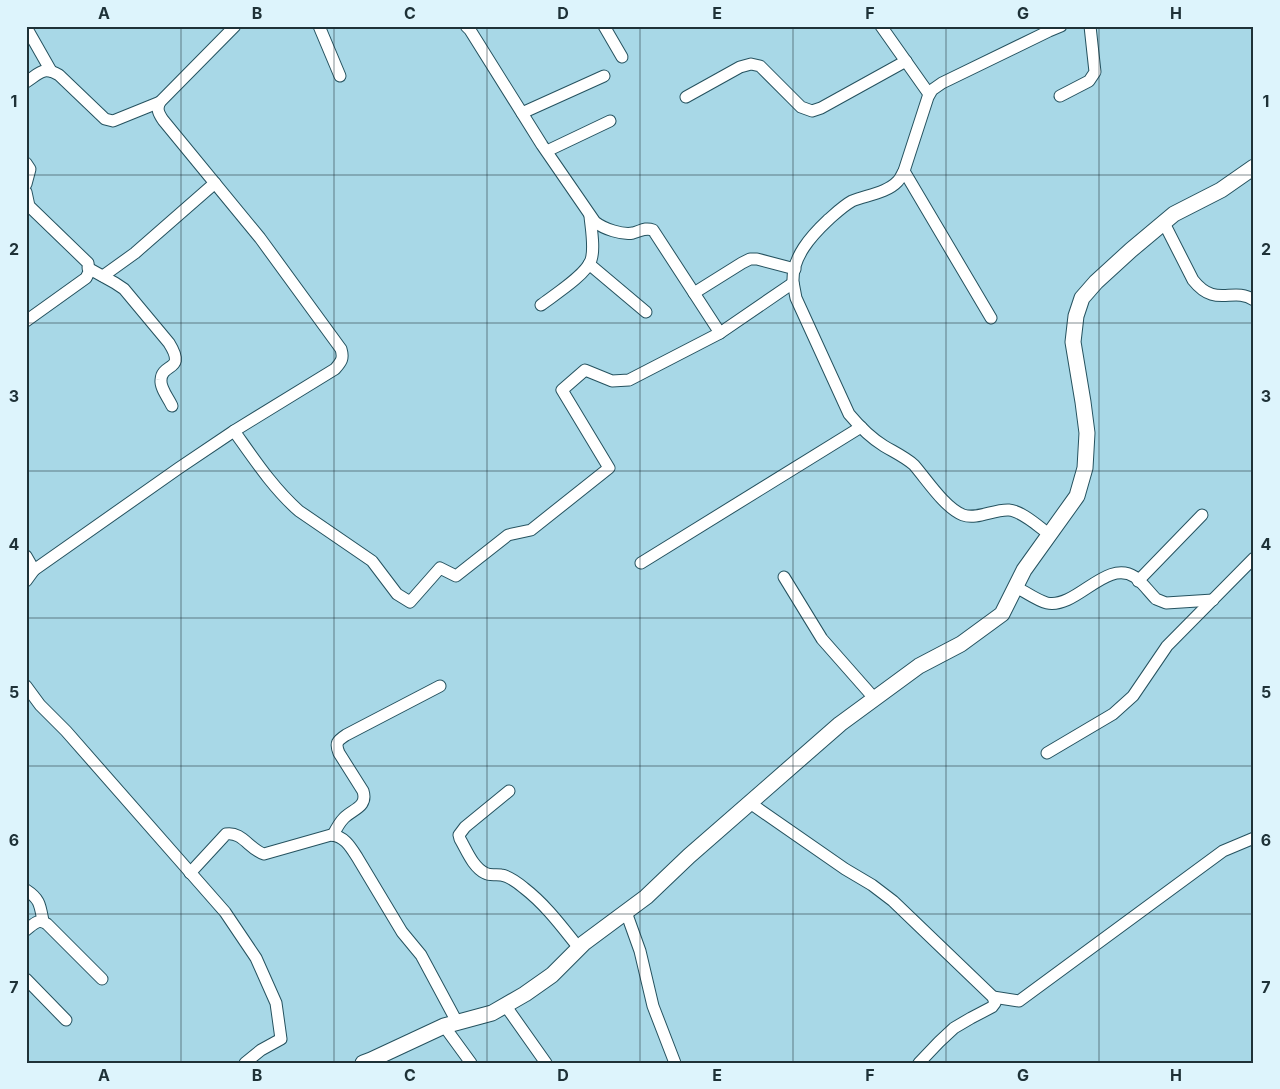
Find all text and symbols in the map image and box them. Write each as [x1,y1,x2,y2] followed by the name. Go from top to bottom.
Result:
[98,3,110,23] text: A
[252,3,262,23] text: B
[404,3,416,23] text: C
[557,3,569,23] text: D
[712,3,722,23] text: E
[865,3,875,23] text: F
[1017,3,1029,23] text: G
[1170,3,1182,23] text: H
[11,91,17,111] text: 1
[1263,91,1269,111] text: 1
[9,239,19,259] text: 2
[1261,239,1271,259] text: 2
[9,386,19,406] text: 3
[1261,386,1271,406] text: 3
[9,534,20,554] text: 4
[1261,534,1272,554] text: 4
[9,682,19,702] text: 5
[1261,682,1271,702] text: 5
[9,830,19,850] text: 6
[1261,830,1271,850] text: 6
[9,977,19,997] text: 7
[1261,977,1271,997] text: 7
[98,1065,110,1085] text: A
[252,1065,262,1085] text: B
[404,1065,416,1085] text: C
[557,1065,569,1085] text: D
[712,1065,722,1085] text: E
[865,1065,875,1085] text: F
[1017,1065,1029,1085] text: G
[1170,1065,1182,1085] text: H

